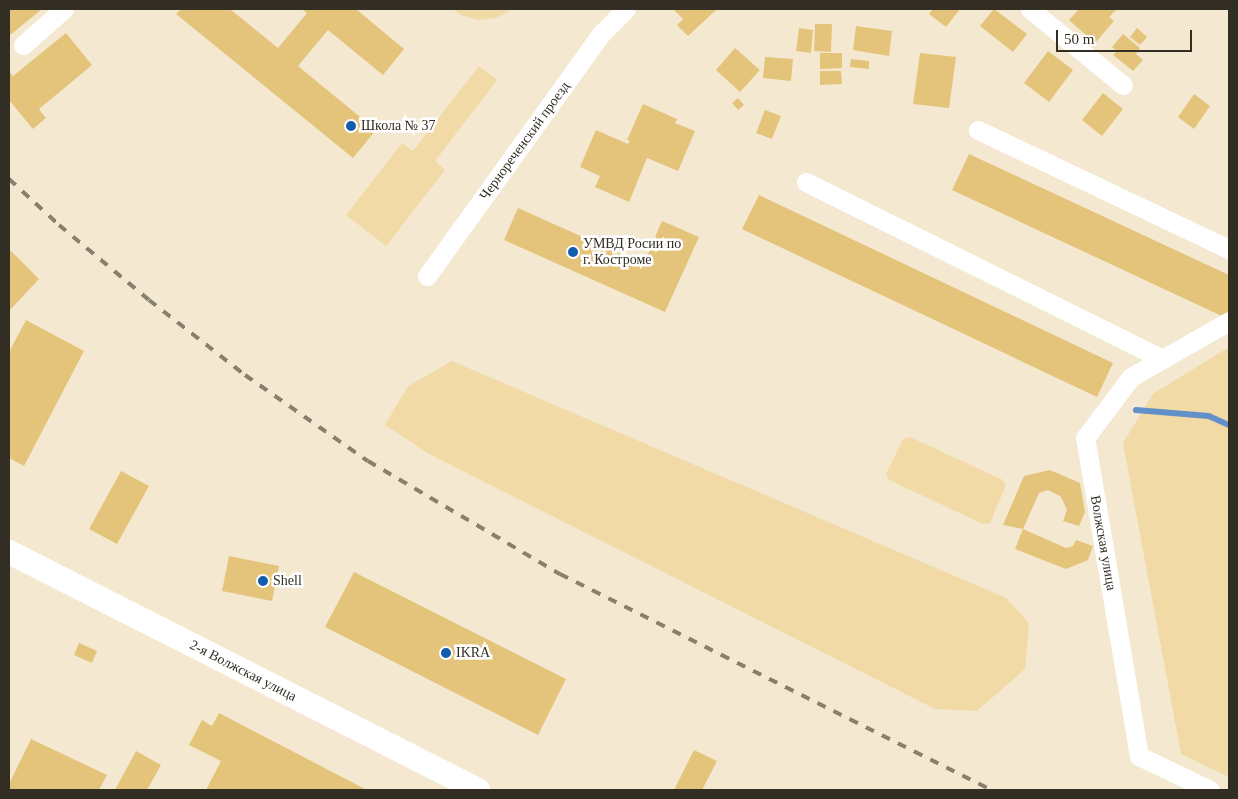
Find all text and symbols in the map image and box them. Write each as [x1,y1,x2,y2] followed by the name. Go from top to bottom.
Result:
[1058,20,1194,52] scale bar
[1064,31,1094,47] text: 50 m
[476,78,574,204] street label: Чернореченский проезд
[361,118,436,134] place label: Школа № 37
[345,120,357,132] marker: Школа № 37
[583,236,681,268] place label: УМВД Росии по г. Костроме
[567,246,579,258] marker: УМВД Росии по г. Костроме
[1086,494,1120,592] street label: Волжская улица
[273,573,302,589] place label: Shell
[257,575,269,587] marker: Shell
[187,637,299,705] street label: 2-я Волжская улица
[456,645,490,661] place label: IKRA
[440,647,452,659] marker: IKRA

